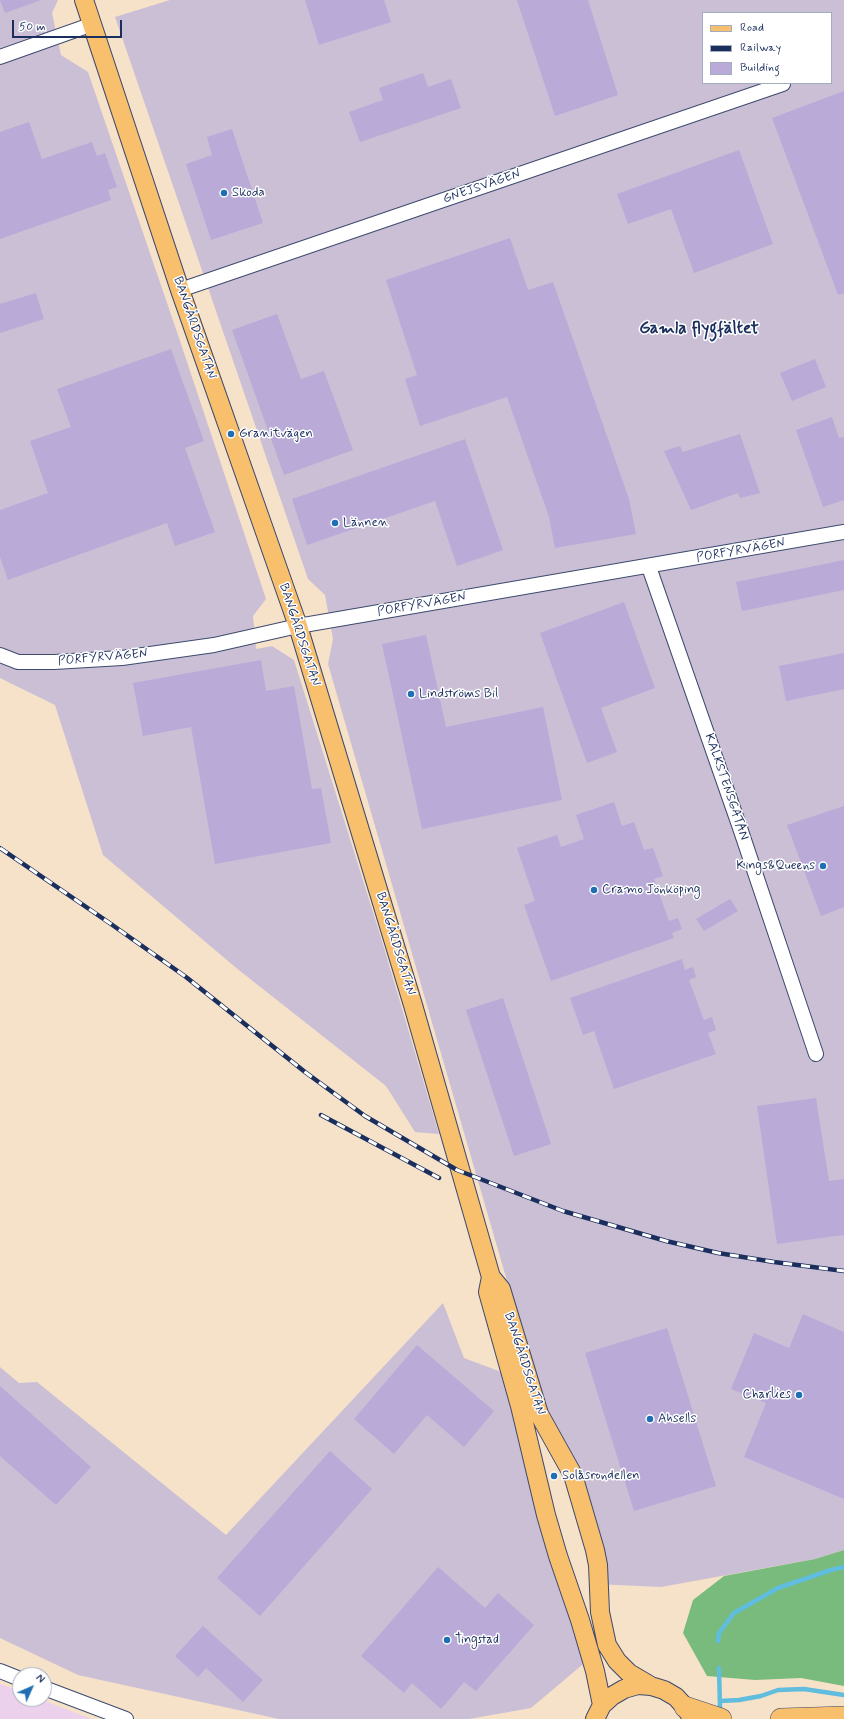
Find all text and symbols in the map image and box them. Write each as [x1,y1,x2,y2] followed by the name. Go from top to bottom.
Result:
[14,12,124,38] scale bar
[702,12,832,84] legend
[19,19,46,35] text: 50 m
[740,20,764,36] text: Road
[740,40,781,56] text: Railway
[740,60,780,76] text: Building
[441,166,523,208] street label: GNEJSVÄGEN
[232,185,265,201] place label: Skoda
[219,188,229,198] marker: Skoda
[169,275,219,381] street label: BANGÅRDSGATAN
[639,319,759,339] district label: Gamla flygfältet
[239,426,313,442] place label: Granitvägen
[226,429,236,439] marker: Granitvägen
[343,515,388,531] place label: Lännen
[330,518,340,528] marker: Lännen
[695,535,787,567] street label: PORFYRVÄGEN
[275,582,323,688] street label: BANGÅRDSGATAN
[376,589,468,621] street label: PORFYRVÄGEN
[57,646,149,670] street label: PORFYRVÄGEN
[419,686,498,702] place label: Lindströms Bil
[406,689,416,699] marker: Lindströms Bil
[700,732,752,842] street label: KALKSTENSGATAN
[736,858,815,874] place label: Kings&Queens
[818,861,828,871] marker: Kings&Queens
[602,882,701,898] place label: Cramo Jönköping
[589,885,599,895] marker: Cramo Jönköping
[372,890,418,998] street label: BANGÅRDSGATAN
[500,1311,548,1417] street label: BANGÅRDSGATAN
[743,1387,791,1403] place label: Charlies
[794,1390,804,1400] marker: Charlies
[658,1411,696,1427] place label: Ahsells
[645,1414,655,1424] marker: Ahsells
[562,1468,640,1484] place label: Solåsrondellen
[549,1471,559,1481] marker: Solåsrondellen
[455,1632,499,1648] place label: Tingstad
[442,1635,452,1645] marker: Tingstad
[12,1667,52,1707] north arrow
[32,1672,47,1687] text: N

